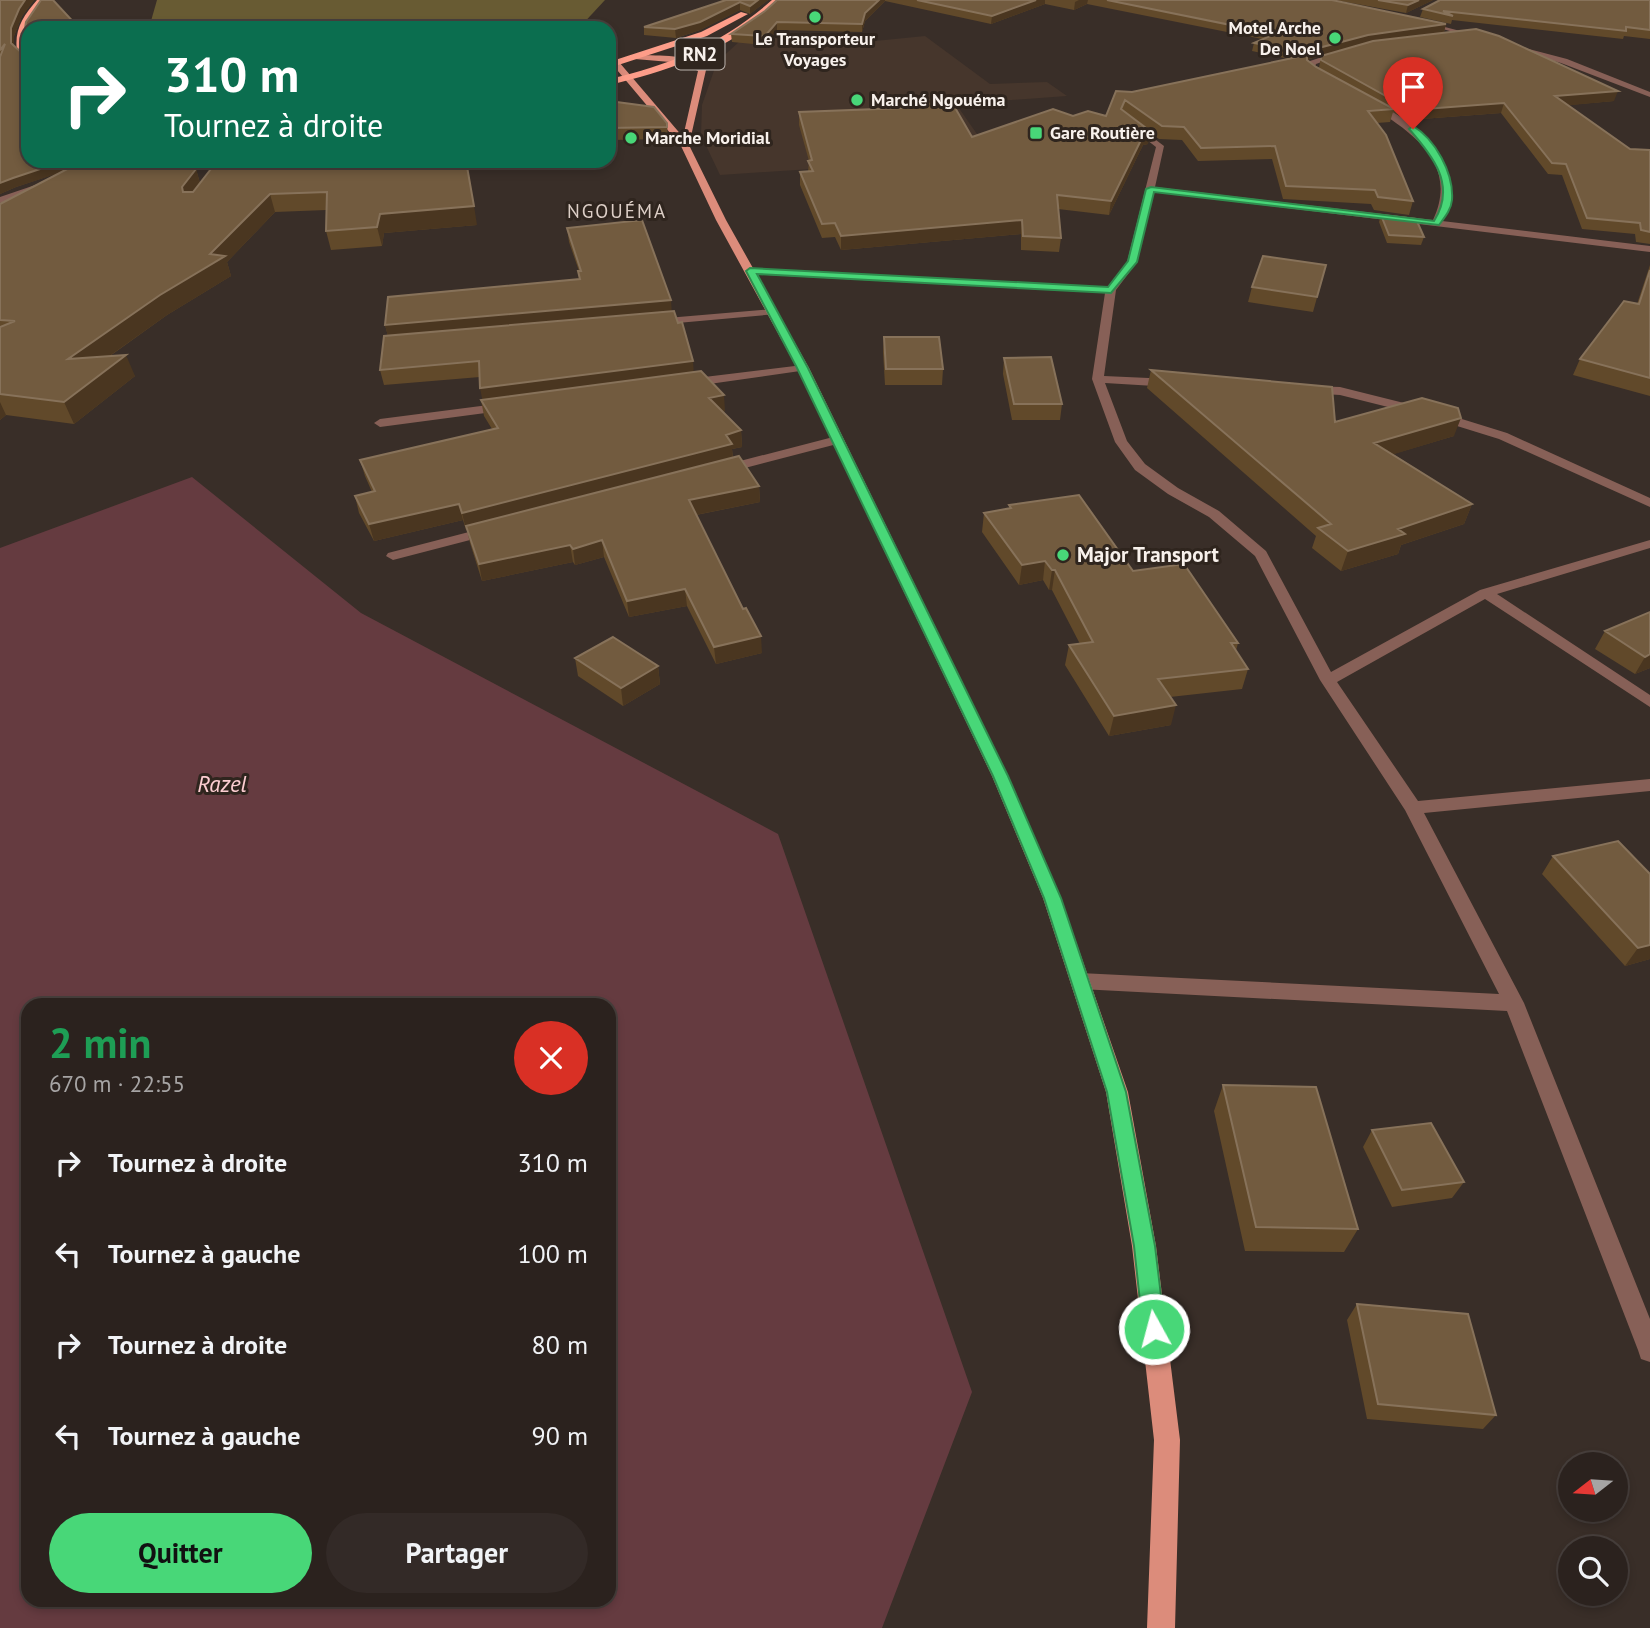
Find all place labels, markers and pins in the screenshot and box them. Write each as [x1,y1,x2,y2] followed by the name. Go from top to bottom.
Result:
[807,9,823,25] marker: Le Transporteur Voyages
[1229,16,1322,60] place label: Motel Arche De Noel
[755,27,876,71] place label: Le Transporteur Voyages
[1327,30,1343,46] marker: Motel Arche De Noel
[1383,57,1443,129] pin
[871,88,1005,111] place label: Marché Ngouéma
[849,92,865,108] marker: Marché Ngouéma
[1050,121,1155,144] place label: Gare Routière
[1028,125,1044,141] marker: Gare Routière
[645,126,771,149] place label: Marche Moridial
[623,130,639,146] marker: Marche Moridial
[1077,541,1219,568] place label: Major Transport
[1055,547,1071,563] marker: Major Transport

